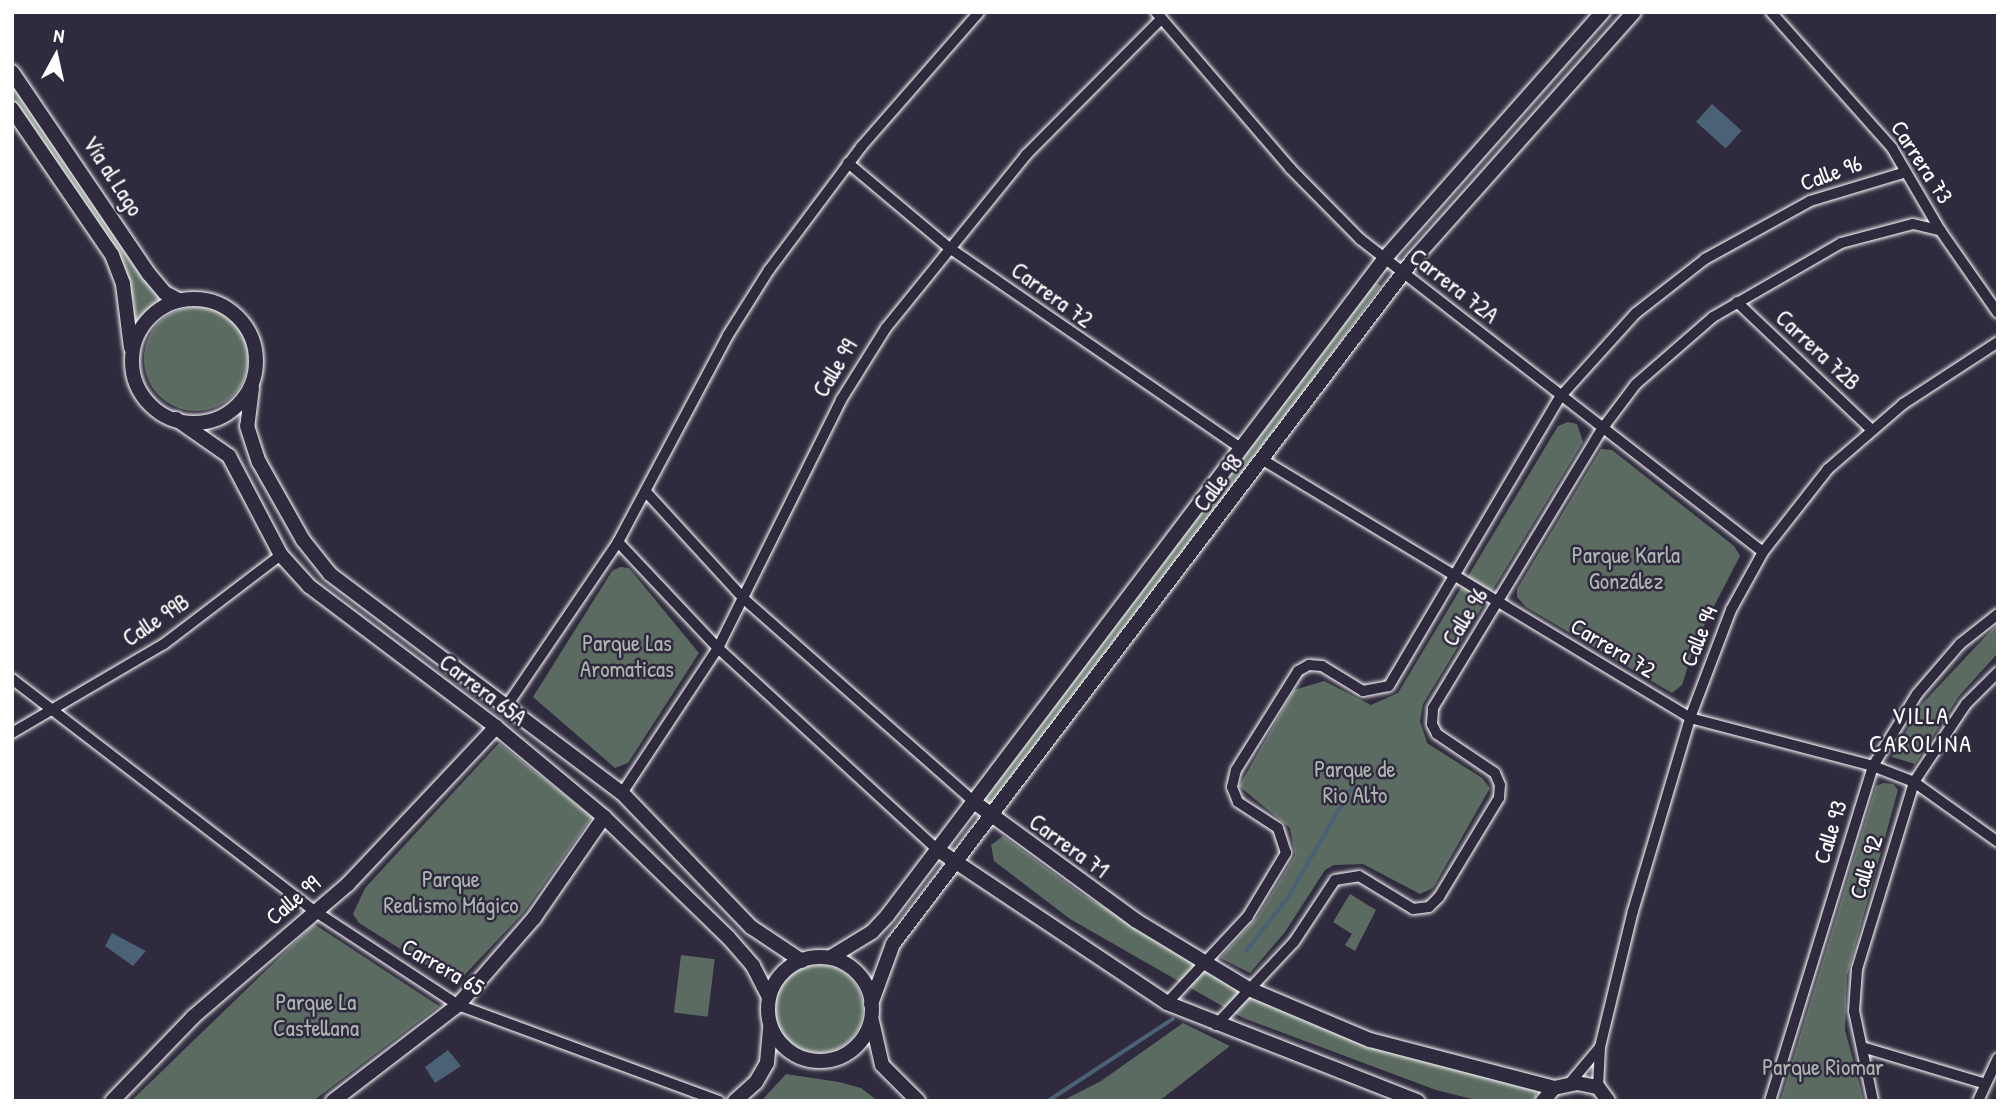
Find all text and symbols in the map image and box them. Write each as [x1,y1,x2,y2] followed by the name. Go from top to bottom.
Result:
[21,21,91,91] north arrow
[52,22,66,49] text: N
[1885,115,1959,209] street label: Carrera 73
[77,131,149,221] street label: Vía al Lago
[1796,149,1866,197] street label: Calle 96
[1404,243,1504,329] street label: Carrera 72A
[1006,256,1098,334] street label: Carrera 72
[1770,304,1866,396] street label: Carrera 72B
[807,334,863,402] street label: Calle 99
[1188,449,1248,517] street label: Calle 98
[1572,541,1680,595] park label: Parque Karla González
[1436,583,1494,651] street label: Calle 96
[117,588,195,652] street label: Calle 99B
[1674,602,1724,670] street label: Calle 94
[1566,612,1660,684] street label: Carrera 72
[580,629,674,683] park label: Parque Las Aromaticas
[434,648,532,732] street label: Carrera 65A
[1870,702,1972,758] district label: VILLA CAROLINA
[1314,755,1396,809] park label: Parque de Rio Alto
[1807,797,1853,867] street label: Calle 93
[1024,808,1114,884] street label: Carrera 71
[1843,832,1889,902] street label: Calle 92
[383,865,519,919] park label: Parque Realismo Mágico
[260,869,326,931] street label: Calle 99
[397,932,489,1002] street label: Carrera 65
[273,988,359,1042] park label: Parque La Castellana
[1762,1053,1884,1081] park label: Parque Riomar

